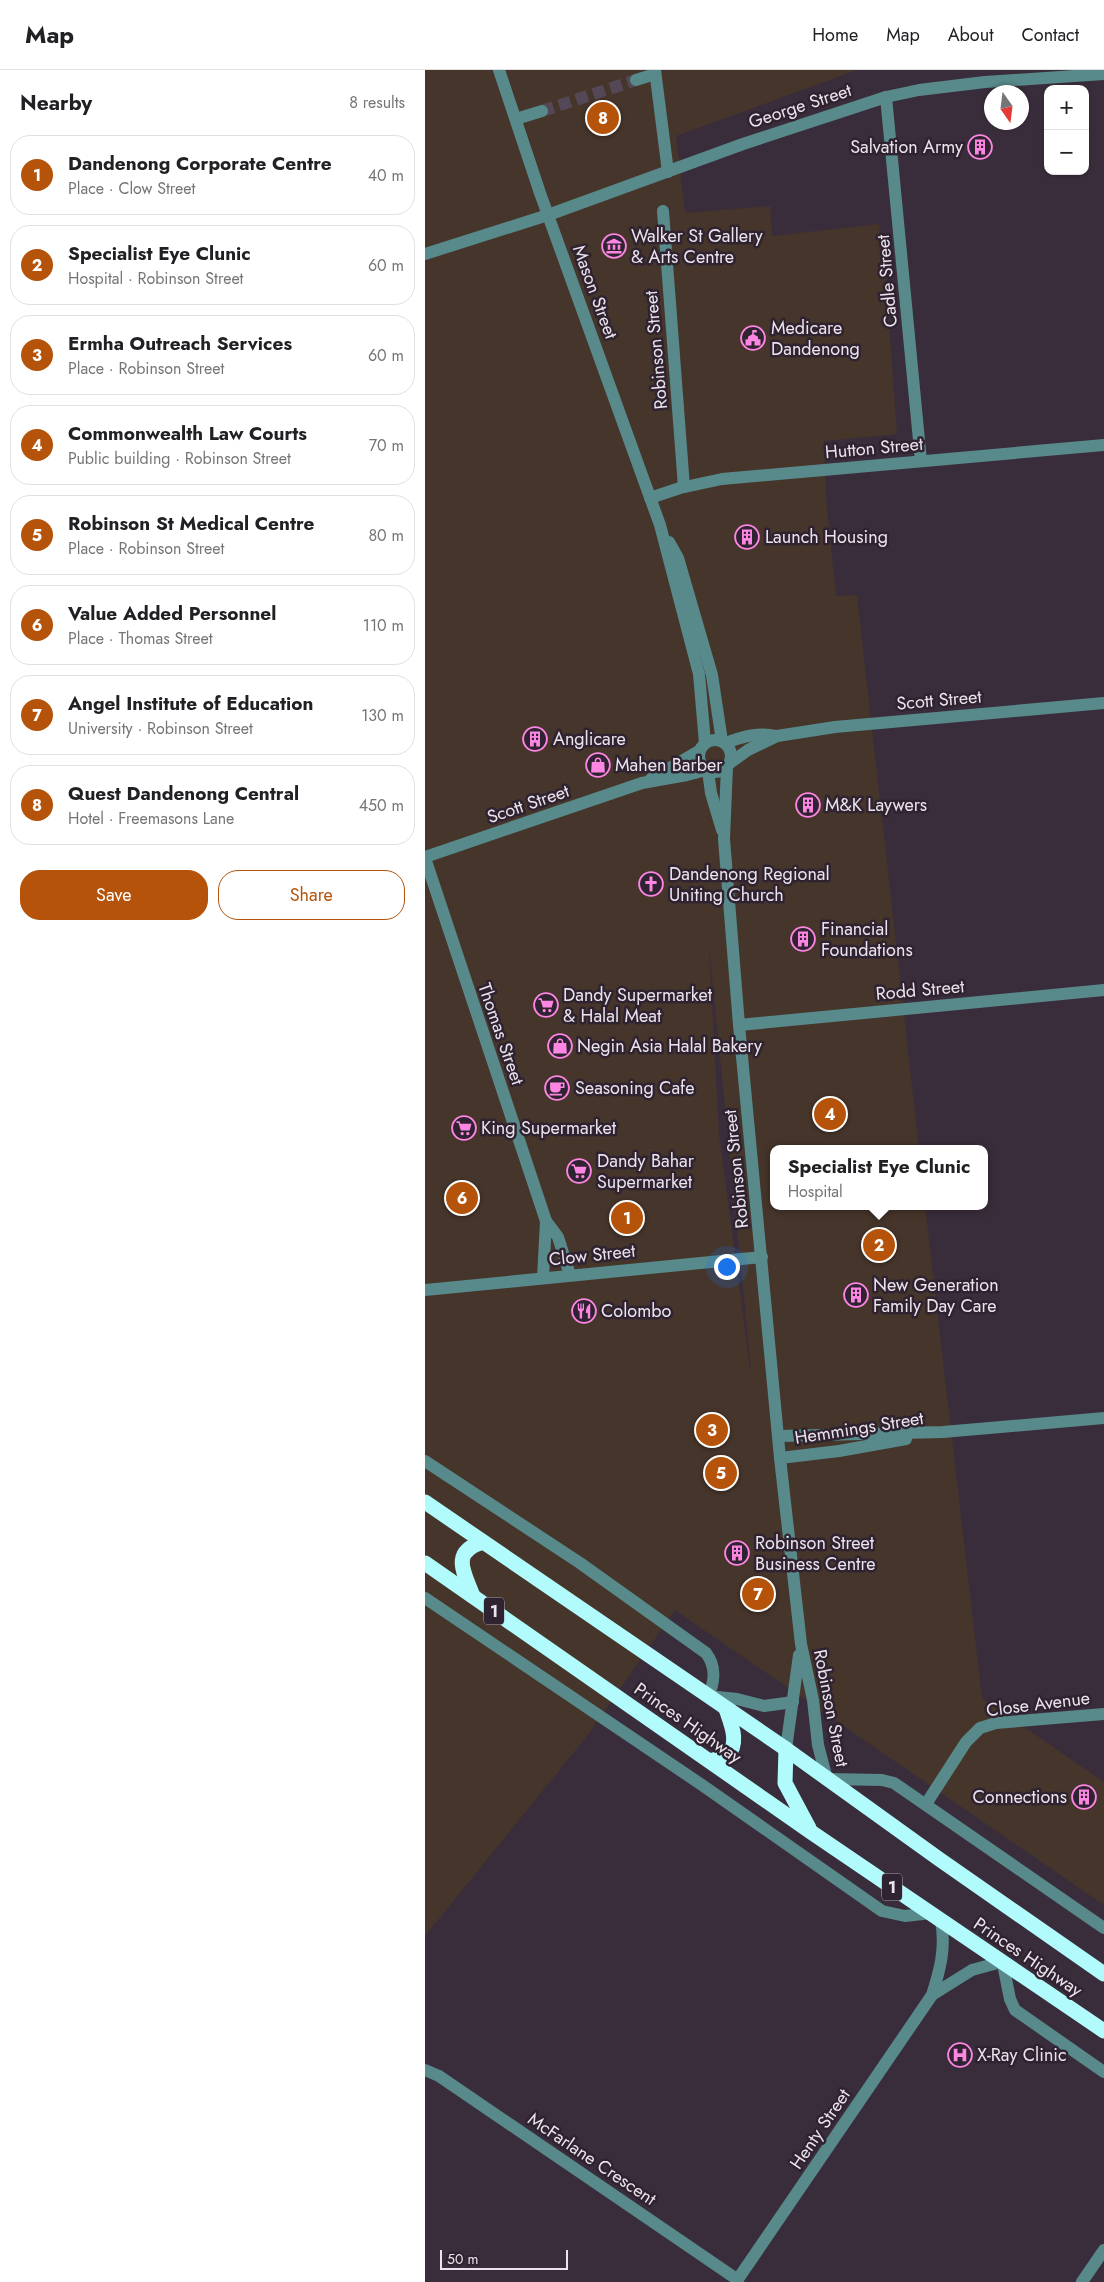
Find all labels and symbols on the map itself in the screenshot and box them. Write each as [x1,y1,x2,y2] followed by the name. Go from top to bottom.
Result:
[745,77,855,135] street label: George Street
[984,85,1029,130] north arrow
[587,99,619,137] pin: 8
[850,134,963,160] place label: Salvation Army
[967,134,993,160] building icon: Salvation Army
[631,223,763,270] place label: Walker St Gallery & Arts Centre
[601,233,627,259] museum icon: Walker St Gallery & Arts Centre
[870,233,904,328] street label: Cadle Street
[566,241,624,343] street label: Mason Street
[638,289,674,411] street label: Robinson Street
[771,315,860,362] place label: Medicare Dandenong
[740,325,766,351] public building icon: Medicare Dandenong
[824,431,925,465] street label: Hutton Street
[734,524,760,550] building icon: Launch Housing
[765,524,888,550] place label: Launch Housing
[895,683,983,717] street label: Scott Street
[522,726,548,752] building icon: Anglicare
[553,726,626,752] place label: Anglicare
[585,752,611,778] shop icon: Mahen Barber
[615,752,723,778] place label: Mahen Barber
[483,778,573,830] street label: Scott Street
[795,792,821,818] building icon: M&K Laywers
[825,792,927,818] place label: M&K Laywers
[669,861,830,908] place label: Dandenong Regional Uniting Church
[638,871,664,897] church icon: Dandenong Regional Uniting Church
[821,916,913,963] place label: Financial Foundations
[790,926,816,952] building icon: Financial Foundations
[875,973,966,1007] street label: Rodd Street
[471,980,531,1089] street label: Thomas Street
[563,982,713,1029] place label: Dandy Supermarket & Halal Meat
[533,992,559,1018] supermarket icon: Dandy Supermarket & Halal Meat
[547,1033,573,1059] shop icon: Negin Asia Halal Bakery
[577,1033,762,1059] place label: Negin Asia Halal Bakery
[544,1075,570,1101] cafe icon: Seasoning Cafe
[575,1075,695,1101] place label: Seasoning Cafe
[814,1095,846,1133] pin: 4
[717,1108,755,1230] street label: Robinson Street
[451,1115,477,1141] supermarket icon: King Supermarket
[481,1115,617,1141] place label: King Supermarket
[597,1148,695,1195] place label: Dandy Bahar Supermarket
[566,1158,592,1184] supermarket icon: Dandy Bahar Supermarket
[446,1179,478,1217] pin: 6
[611,1199,643,1237] pin: 1
[863,1226,895,1264] pin: 2
[548,1237,637,1272] street label: Clow Street
[714,1254,740,1280] your location
[873,1272,999,1319] place label: New Generation Family Day Care
[843,1282,869,1308] building icon: New Generation Family Day Care
[571,1298,597,1324] restaurant icon: Colombo
[601,1298,671,1324] place label: Colombo
[793,1405,926,1451] street label: Hemmings Street
[696,1411,728,1449] pin: 3
[705,1454,737,1492] pin: 5
[755,1530,876,1577] place label: Robinson Street Business Centre
[724,1540,750,1566] building icon: Robinson Street Business Centre
[742,1575,774,1613] pin: 7
[484,1598,504,1624] road number: 1
[807,1647,855,1770] street label: Robinson Street
[629,1676,747,1770] street label: Princes Highway
[985,1685,1091,1723] street label: Close Avenue
[973,1784,1067,1810] place label: Connections
[1071,1784,1097,1810] building icon: Connections
[882,1874,902,1900] road number: 1
[968,1911,1088,2003] street label: Princes Highway
[947,2042,973,2068] hospital icon: X-Ray Clinic
[977,2042,1067,2068] place label: X-Ray Clinic
[783,2083,857,2174] street label: Henty Street
[523,2106,662,2212] street label: McFarlane Crescent
[440,2247,567,2270] scale bar

